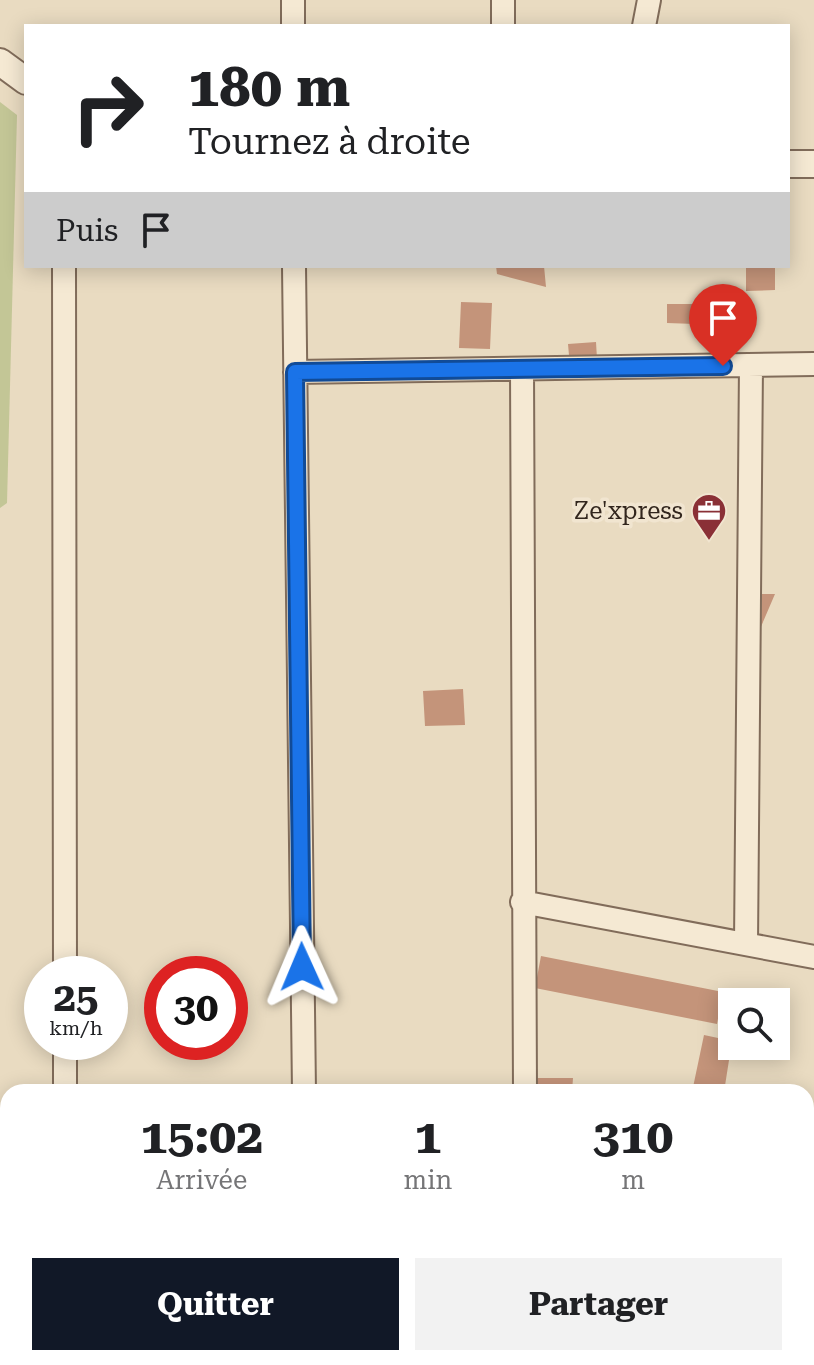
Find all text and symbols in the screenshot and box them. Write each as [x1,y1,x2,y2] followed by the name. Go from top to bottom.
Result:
[188,54,350,120] text: 180 m
[56,56,160,160] icon: right
[188,121,471,163] text: Tournez à droite
[134,208,178,252] icon: arrive
[56,213,118,248] text: Puis
[689,284,757,366] pin
[701,296,745,340] icon: arrive
[690,492,728,542] office icon: Ze'xpress
[574,497,683,525] place label: Ze'xpress
[260,925,344,1009] position arrow
[144,956,248,1060] speed limit sign: 30
[54,974,98,1021] text: 25
[718,988,790,1060] map controls
[718,988,790,1060] button: search
[49,1016,103,1040] text: km/h
[141,1109,263,1165] text: 15:02
[414,1109,441,1165] text: 1
[593,1109,673,1165] text: 310
[156,1165,247,1195] text: Arrivée
[404,1165,452,1195] text: min
[621,1165,645,1195] text: m
[32,1258,399,1350] button: Quitter
[415,1258,782,1350] button: Partager

